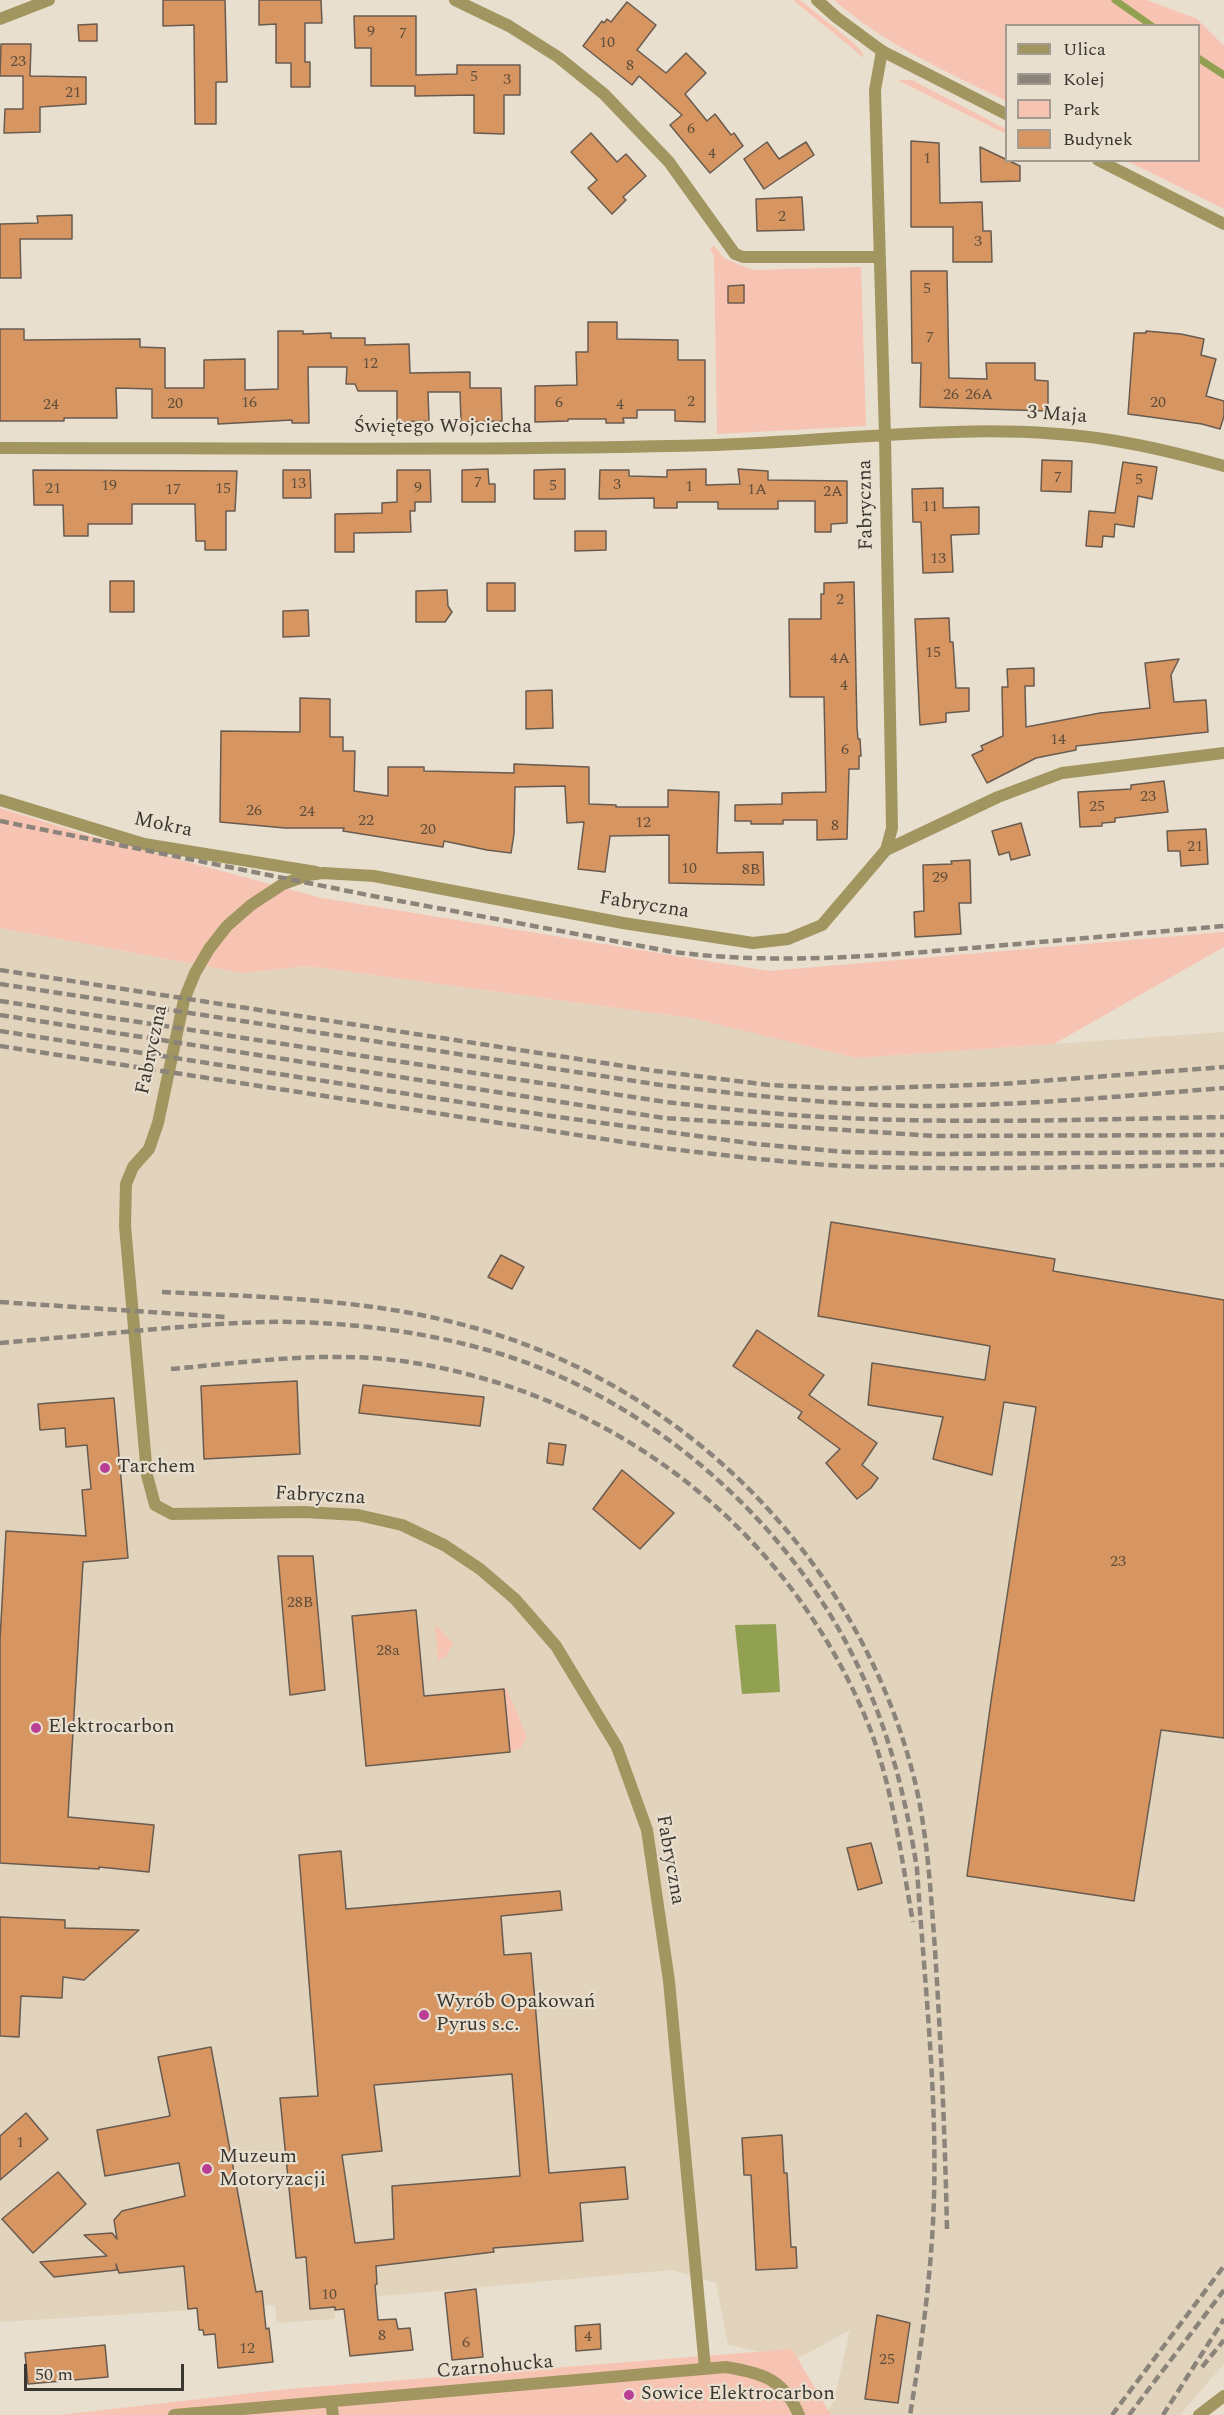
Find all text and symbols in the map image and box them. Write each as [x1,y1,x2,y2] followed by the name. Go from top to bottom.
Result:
[367,23,375,43] house number: 9
[1005,24,1200,162] legend
[399,25,407,45] house number: 7
[599,34,615,54] house number: 10
[1063,36,1106,63] text: Ulica
[10,53,26,73] house number: 23
[626,57,634,77] house number: 8
[1063,66,1105,93] text: Kolej
[470,68,478,88] house number: 5
[503,71,511,91] house number: 3
[65,84,81,104] house number: 21
[1063,96,1100,123] text: Park
[687,120,695,140] house number: 6
[1063,126,1133,153] text: Budynek
[708,145,716,165] house number: 4
[923,150,931,170] house number: 1
[778,208,786,228] house number: 2
[974,233,982,253] house number: 3
[923,280,931,300] house number: 5
[926,329,934,349] house number: 7
[362,355,378,375] house number: 12
[943,386,959,406] house number: 26
[965,386,993,406] house number: 26A
[687,393,695,413] house number: 2
[241,394,257,414] house number: 16
[555,394,563,414] house number: 6
[1150,394,1166,414] house number: 20
[167,395,183,415] house number: 20
[43,396,59,416] house number: 24
[616,396,624,416] house number: 4
[1026,402,1088,430] street label: 3 Maja
[354,416,532,440] street label: Świętego Wojciecha
[854,459,880,551] street label: Fabryczna
[1054,469,1062,489] house number: 7
[1135,471,1143,491] house number: 5
[474,474,482,494] house number: 7
[290,475,306,495] house number: 13
[613,476,621,496] house number: 3
[101,477,117,497] house number: 19
[549,477,557,497] house number: 5
[685,478,693,498] house number: 1
[414,479,422,499] house number: 9
[45,480,61,500] house number: 21
[215,480,231,500] house number: 15
[165,481,181,501] house number: 17
[747,481,767,501] house number: 1A
[823,483,843,503] house number: 2A
[922,498,938,518] house number: 11
[930,550,946,570] house number: 13
[836,591,844,611] house number: 2
[925,644,941,664] house number: 15
[830,650,850,670] house number: 4A
[840,677,848,697] house number: 4
[1050,731,1066,751] house number: 14
[841,741,849,761] house number: 6
[1140,788,1156,808] house number: 23
[1089,798,1105,818] house number: 25
[246,802,262,822] house number: 26
[299,803,315,823] house number: 24
[132,808,194,844] street label: Mokra
[358,812,374,832] house number: 22
[635,814,651,834] house number: 12
[831,817,839,837] house number: 8
[420,821,436,841] house number: 20
[1187,838,1203,858] house number: 21
[681,860,697,880] house number: 10
[742,861,760,881] house number: 8B
[932,869,948,889] house number: 29
[597,887,691,925] street label: Fabryczna
[132,1003,174,1097] street label: Fabryczna
[117,1456,195,1480] place label: Tarchem
[98,1461,112,1475] marker: Tarchem
[274,1483,366,1511] street label: Fabryczna
[1110,1553,1126,1573] house number: 23
[287,1594,313,1614] house number: 28B
[376,1642,400,1662] house number: 28a
[48,1716,175,1740] place label: Elektrocarbon
[29,1721,43,1735] marker: Elektrocarbon
[649,1813,689,1907] street label: Fabryczna
[436,1991,595,2038] place label: Wyrób Opakowań Pyrus s.c.
[417,2008,431,2022] marker: Wyrób Opakowań Pyrus s.c.
[16,2134,24,2154] house number: 1
[219,2146,326,2193] place label: Muzeum Motoryzacji
[200,2162,214,2176] marker: Muzeum Motoryzacji
[321,2286,337,2306] house number: 10
[378,2327,386,2347] house number: 8
[584,2328,592,2348] house number: 4
[462,2334,470,2354] house number: 6
[239,2340,255,2360] house number: 12
[436,2351,554,2385] street label: Czarnohucka
[879,2351,895,2371] house number: 25
[27,2352,188,2390] scale bar
[35,2361,73,2388] text: 50 m
[641,2383,835,2407] place label: Sowice Elektrocarbon
[622,2388,636,2402] marker: Sowice Elektrocarbon

